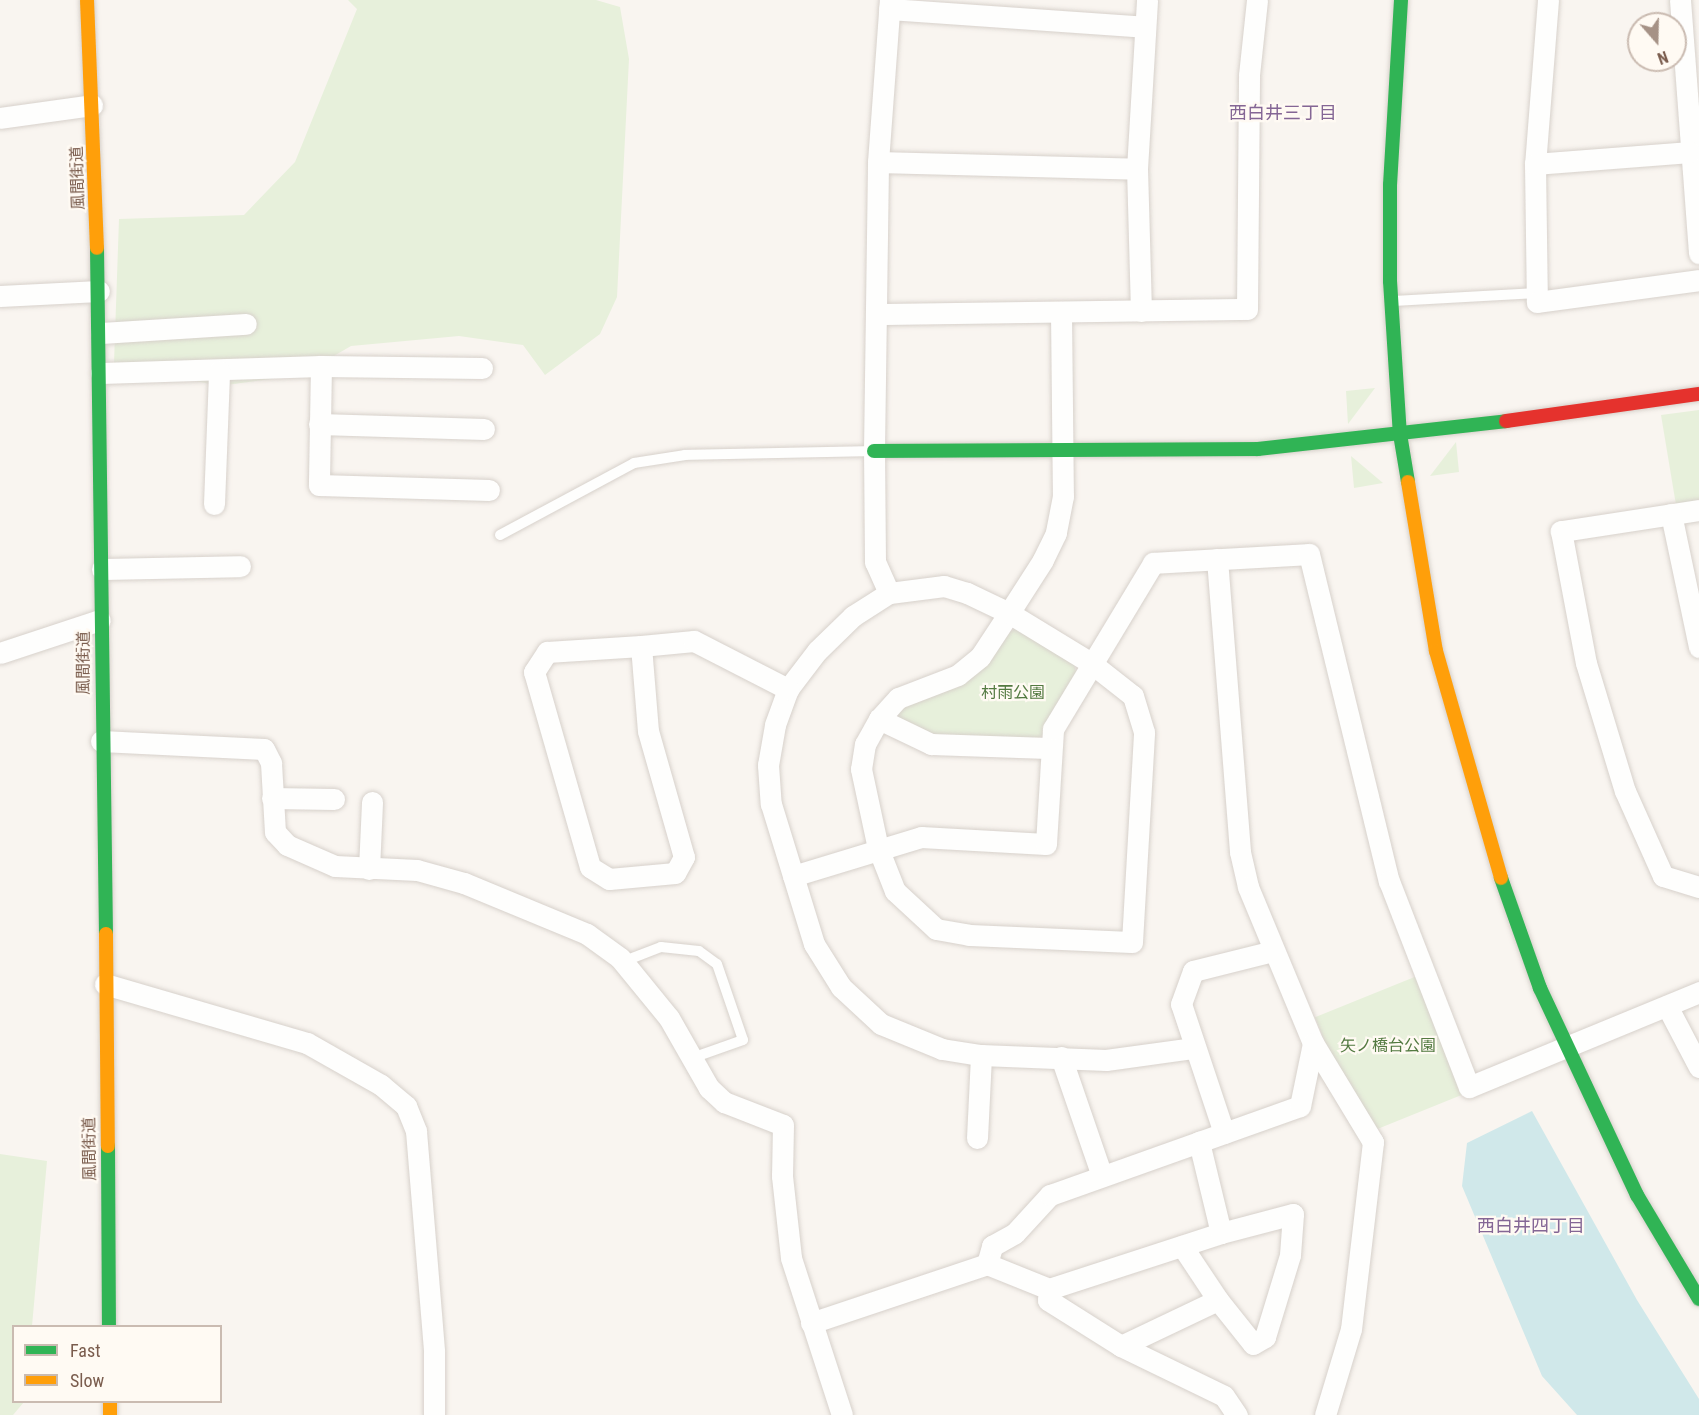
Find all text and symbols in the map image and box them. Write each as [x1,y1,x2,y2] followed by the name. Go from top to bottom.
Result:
[1627,12,1687,72] north arrow
[1655,47,1671,68] text: N
[1229,102,1337,124] district label: 西白井三丁目
[67,146,89,210] street label: 風間街道
[74,631,94,695] street label: 風間街道
[981,683,1045,703] park label: 村雨公園
[1340,1036,1436,1056] park label: 矢ノ橋台公園
[80,1117,100,1181] street label: 風間街道
[1477,1215,1585,1237] district label: 西白井四丁目
[12,1325,222,1403] legend
[70,1340,101,1361] text: Fast
[70,1370,104,1391] text: Slow

